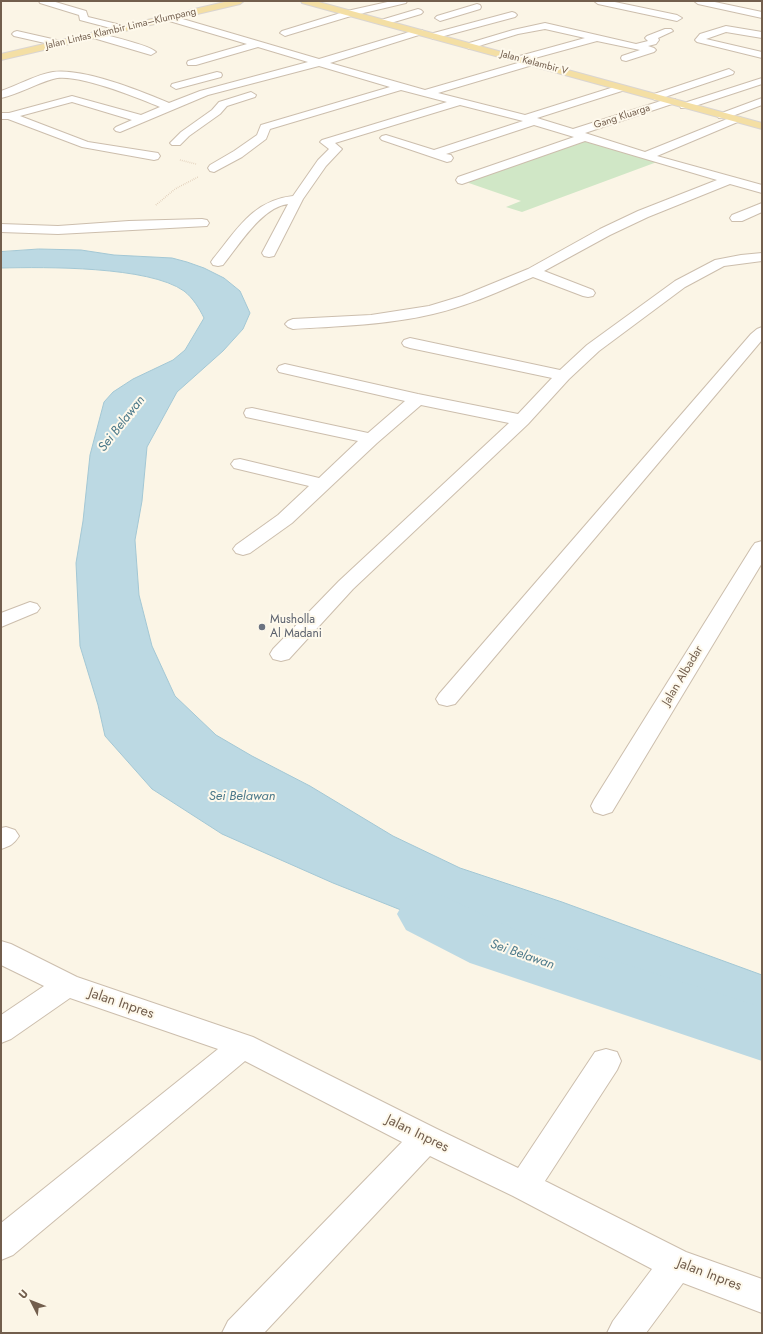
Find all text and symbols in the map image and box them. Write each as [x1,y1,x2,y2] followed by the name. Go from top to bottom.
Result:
[45,6,197,52] street label: Jalan Lintas Klambir Lima–Klumpang
[499,48,569,78] street label: Jalan Kelambir V
[592,102,652,132] street label: Gang Kluarga
[95,393,149,455] water label: Sei Belawan
[270,613,322,641] place label: Musholla Al Madani
[257,622,267,632] marker: Musholla Al Madani
[660,644,706,708] street label: Jalan Albadar
[209,789,275,805] water label: Sei Belawan
[488,937,556,973] water label: Sei Belawan
[86,985,156,1023] street label: Jalan Inpres
[383,1112,451,1156] street label: Jalan Inpres
[674,1255,744,1295] street label: Jalan Inpres
[12,1282,52,1322] north arrow
[15,1286,32,1302] text: U

